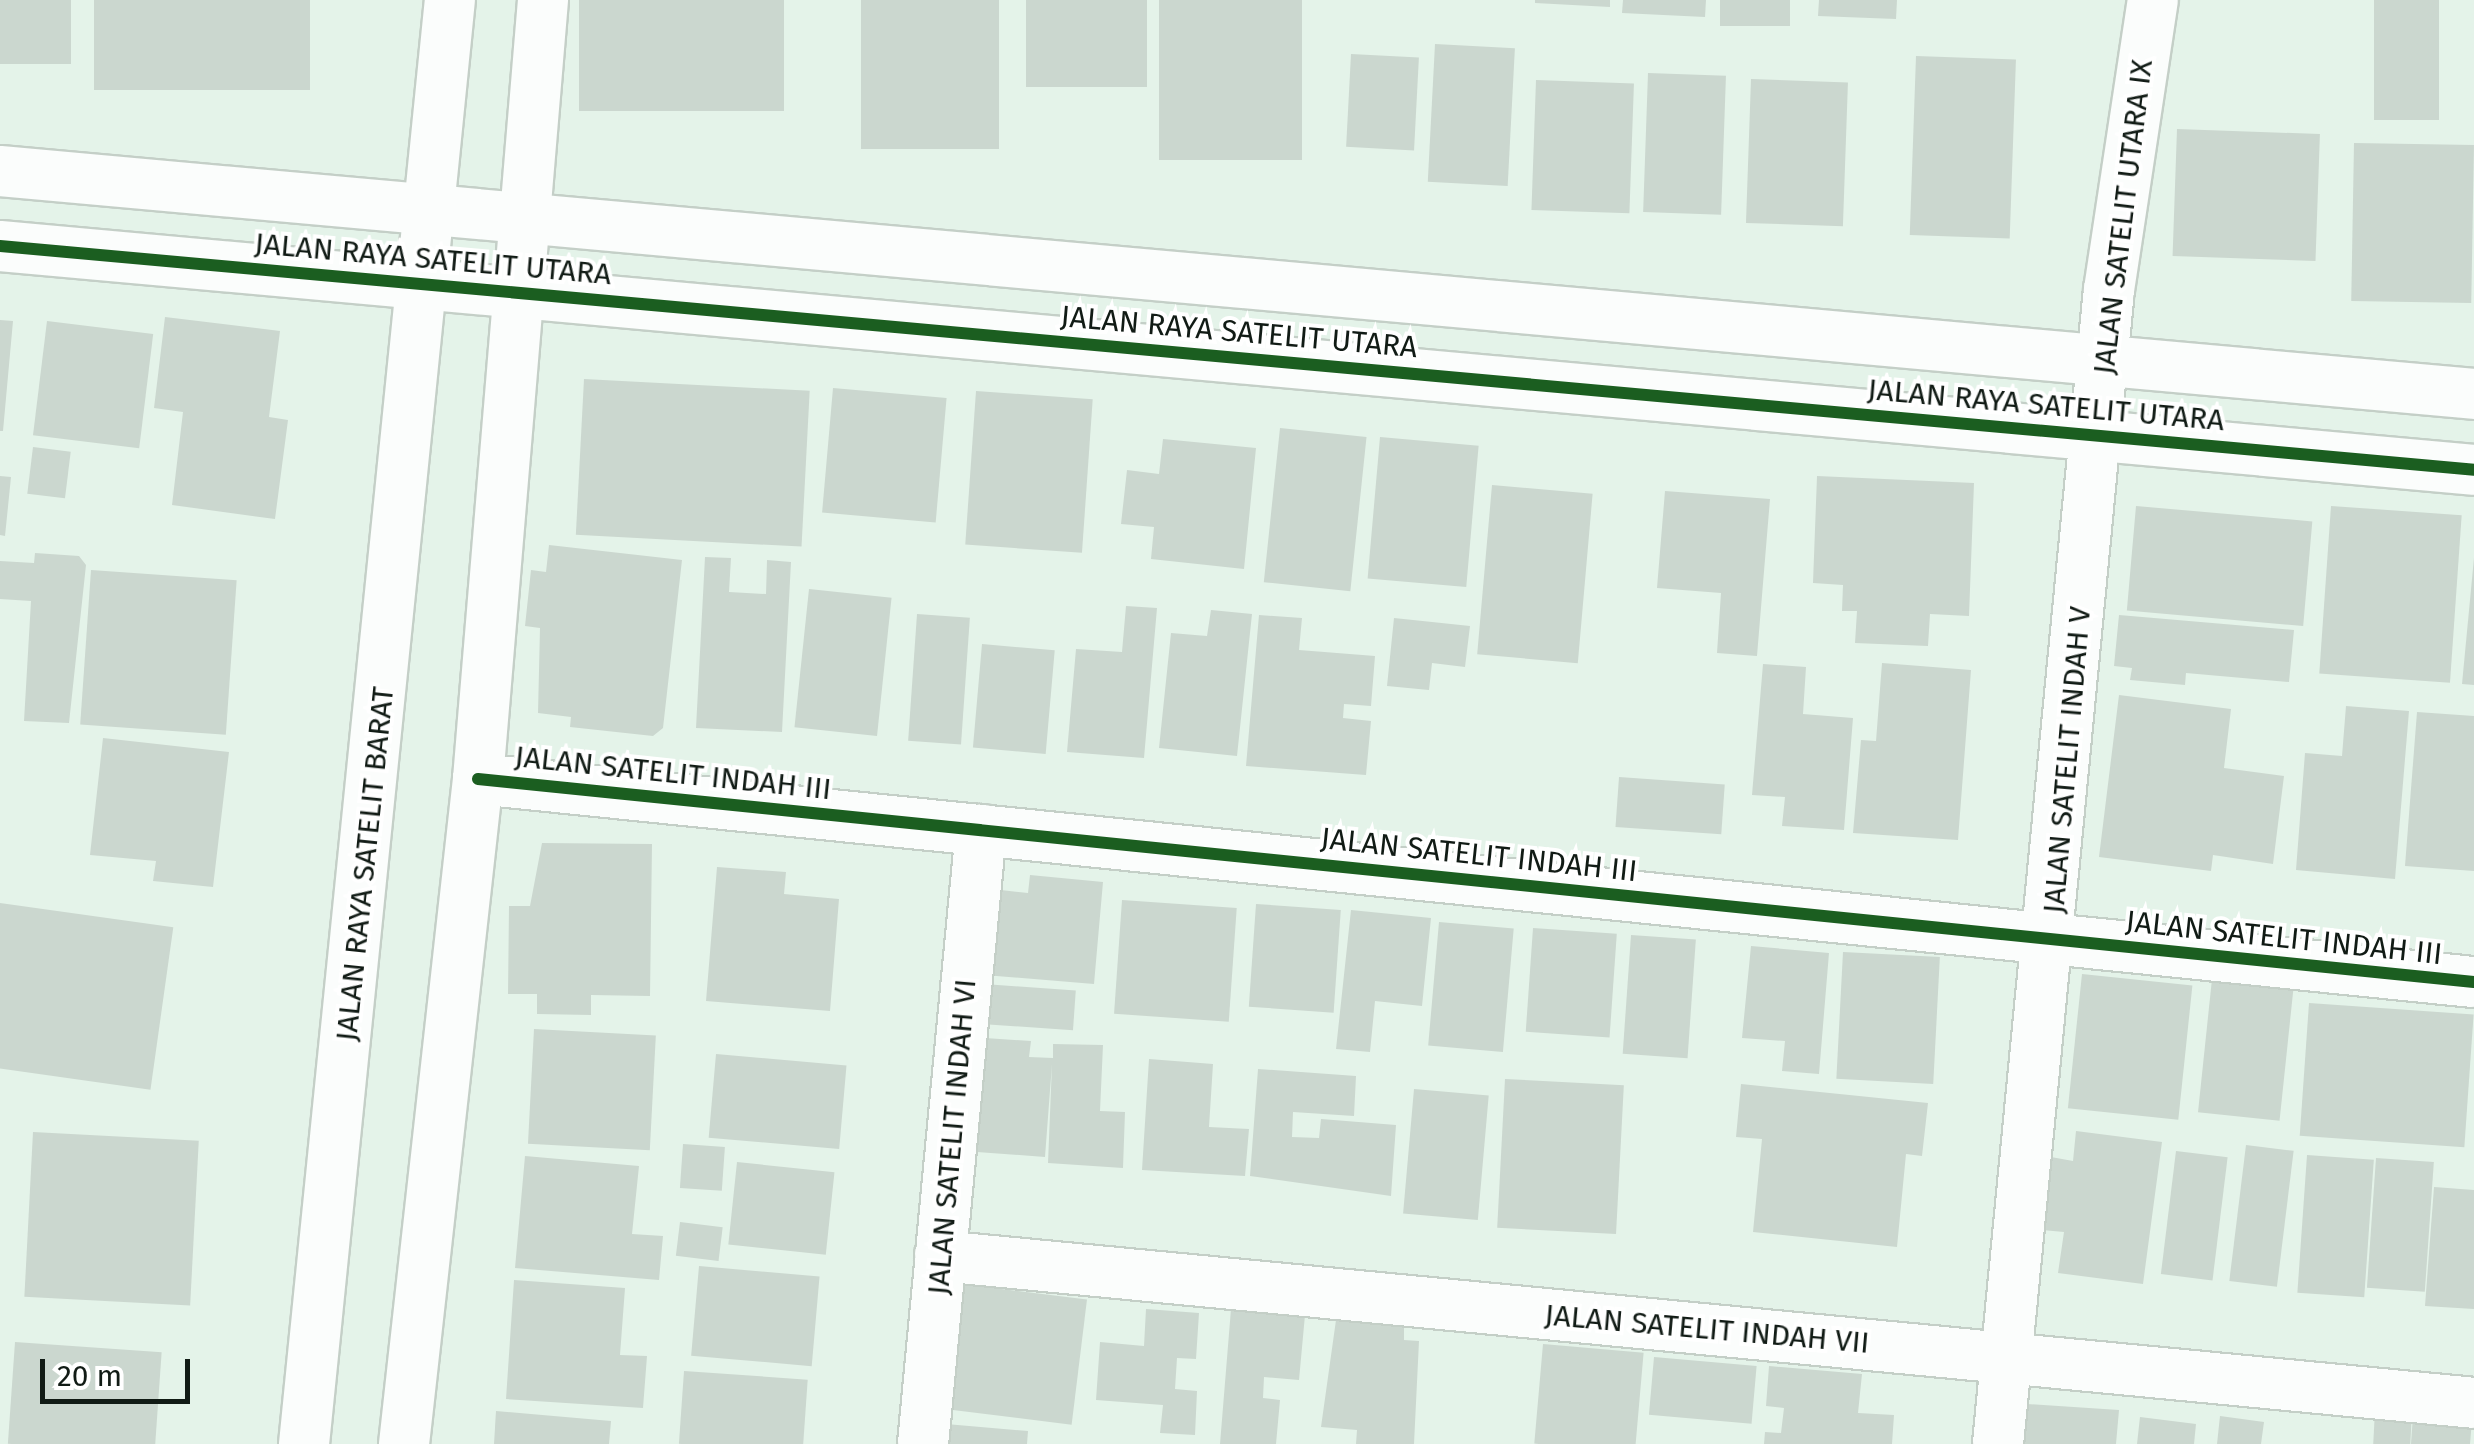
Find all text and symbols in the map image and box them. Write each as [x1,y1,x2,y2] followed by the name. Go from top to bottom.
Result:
[2086,57,2160,377] street label: JALAN SATELIT UTARA IX
[253,225,613,293] street label: JALAN RAYA SATELIT UTARA
[1059,298,1419,366] street label: JALAN RAYA SATELIT UTARA
[1866,371,2226,439] street label: JALAN RAYA SATELIT UTARA
[2036,605,2098,915] street label: JALAN SATELIT INDAH V
[328,685,402,1043] street label: JALAN RAYA SATELIT BARAT
[513,738,833,808] street label: JALAN SATELIT INDAH III
[1319,820,1639,890] street label: JALAN SATELIT INDAH III
[2124,903,2444,973] street label: JALAN SATELIT INDAH III
[920,978,984,1296] street label: JALAN SATELIT INDAH VI
[1543,1297,1871,1361] street label: JALAN SATELIT INDAH VII
[45,1339,195,1401] scale bar
[57,1358,122,1394] text: 20 m

